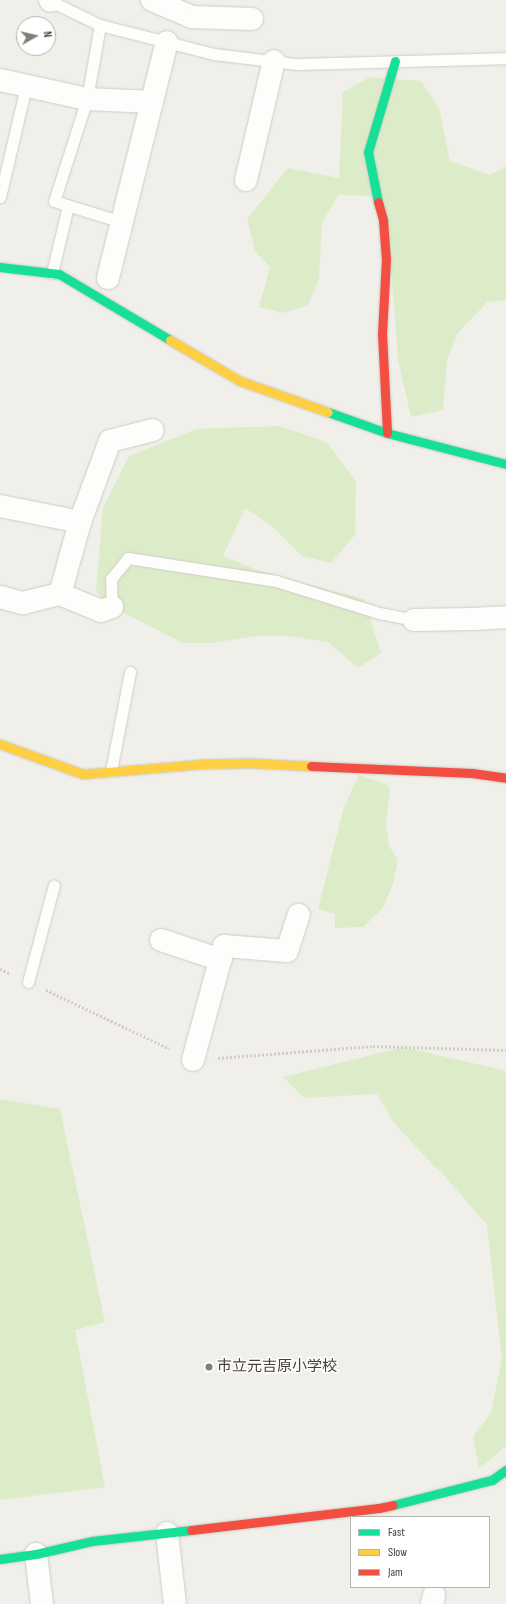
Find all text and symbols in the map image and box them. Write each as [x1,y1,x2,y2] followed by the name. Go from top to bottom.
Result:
[16,16,56,56] north arrow
[41,31,54,38] text: N
[217,1358,337,1376] place label: 市立元吉原小学校
[204,1362,214,1372] marker: 市立元吉原小学校
[350,1516,490,1588] legend
[388,1525,405,1540] text: Fast
[388,1545,407,1560] text: Slow
[388,1565,403,1580] text: Jam

